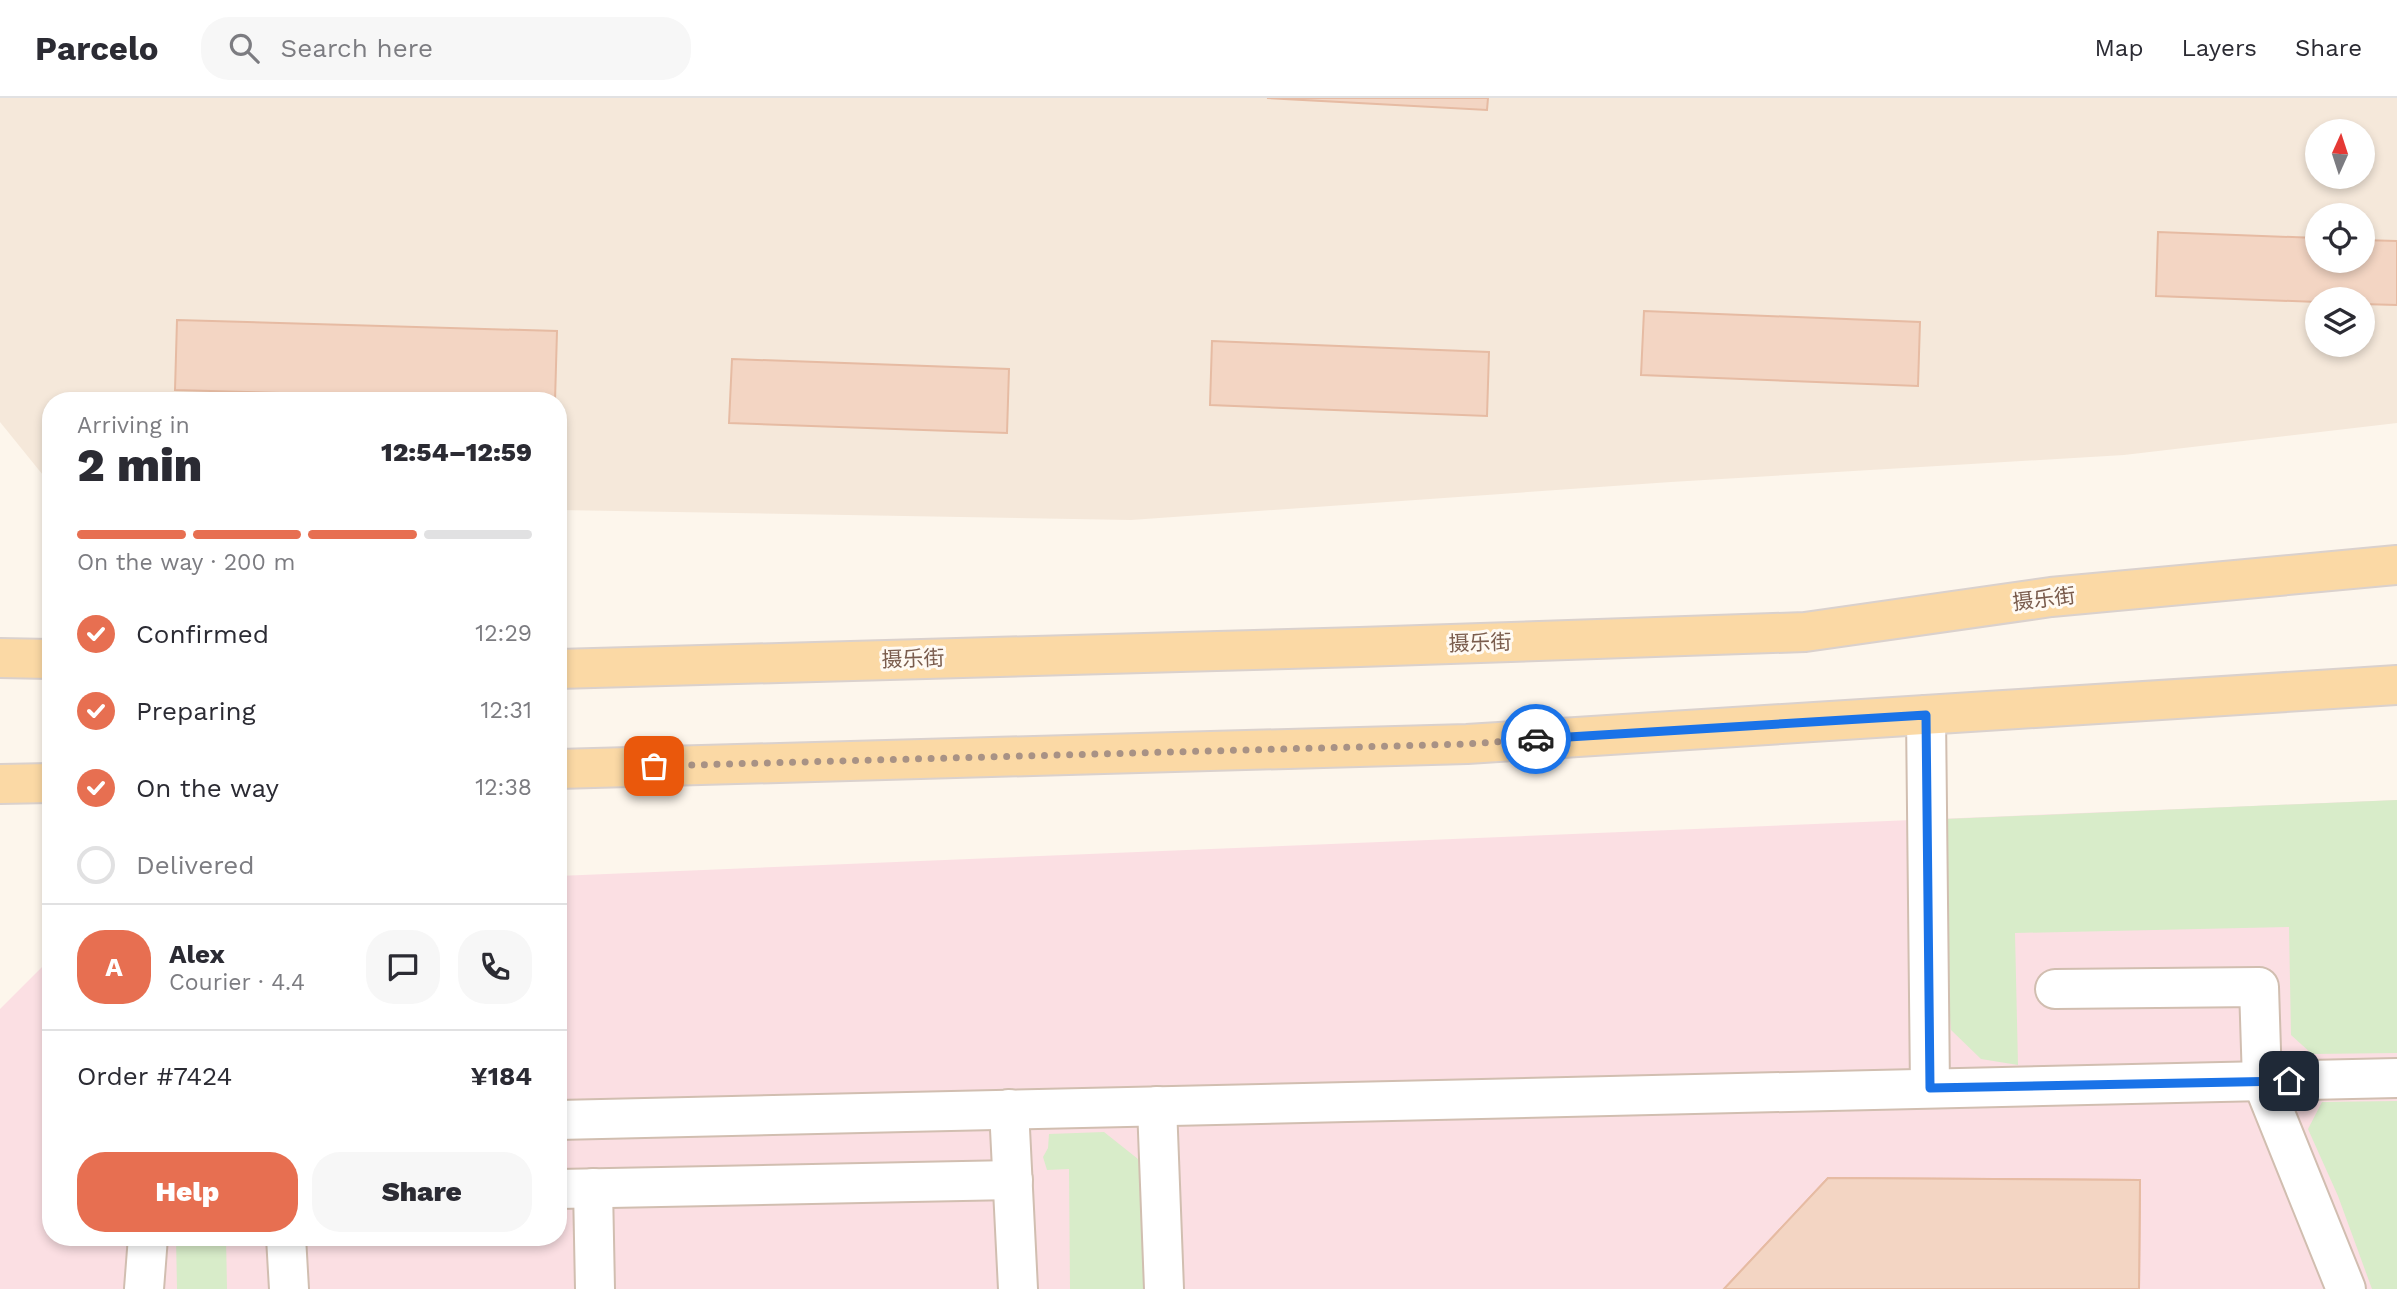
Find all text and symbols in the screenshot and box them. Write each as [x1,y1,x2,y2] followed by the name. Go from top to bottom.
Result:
[201,17,691,80] search box
[35,29,159,68] text: Parcelo
[225,29,263,67] icon: search
[281,33,433,63] text: Search here
[2095,34,2143,62] text: Map
[2181,34,2257,62] text: Layers
[2295,34,2362,62] text: Share
[2305,119,2375,189] north arrow
[2305,119,2375,357] map controls
[2305,203,2375,273] button: locate
[2305,287,2375,357] button: layers
[77,412,190,439] text: Arriving in
[381,437,532,467] text: 12:54–12:59
[77,438,202,492] text: 2 min
[77,549,295,576] text: On the way · 200 m
[2011,582,2077,615] street label: 摄乐街
[77,615,115,653] icon: check
[136,619,269,649] text: Confirmed
[475,620,532,647] text: 12:29
[1448,629,1512,656] street label: 摄乐街
[881,645,945,672] street label: 摄乐街
[77,692,115,730] icon: check
[136,696,256,726] text: Preparing
[480,697,532,724] text: 12:31
[1501,704,1571,774] courier
[1517,720,1555,758] icon: car
[624,736,684,796] pin
[635,747,673,785] icon: bag
[77,769,115,807] icon: check
[136,773,279,803] text: On the way
[475,774,532,801] text: 12:38
[136,850,255,880] text: Delivered
[366,930,440,1004] button: chat
[458,930,532,1004] button: phone
[169,939,225,969] text: Alex
[105,952,123,982] text: A
[169,969,305,996] text: Courier · 4.4
[2259,1051,2319,1111] pin
[77,1061,232,1091] text: Order #7424
[470,1061,532,1091] text: ¥184
[2270,1062,2308,1100] icon: home
[77,1152,298,1232] button: Help
[312,1152,532,1232] button: Share

